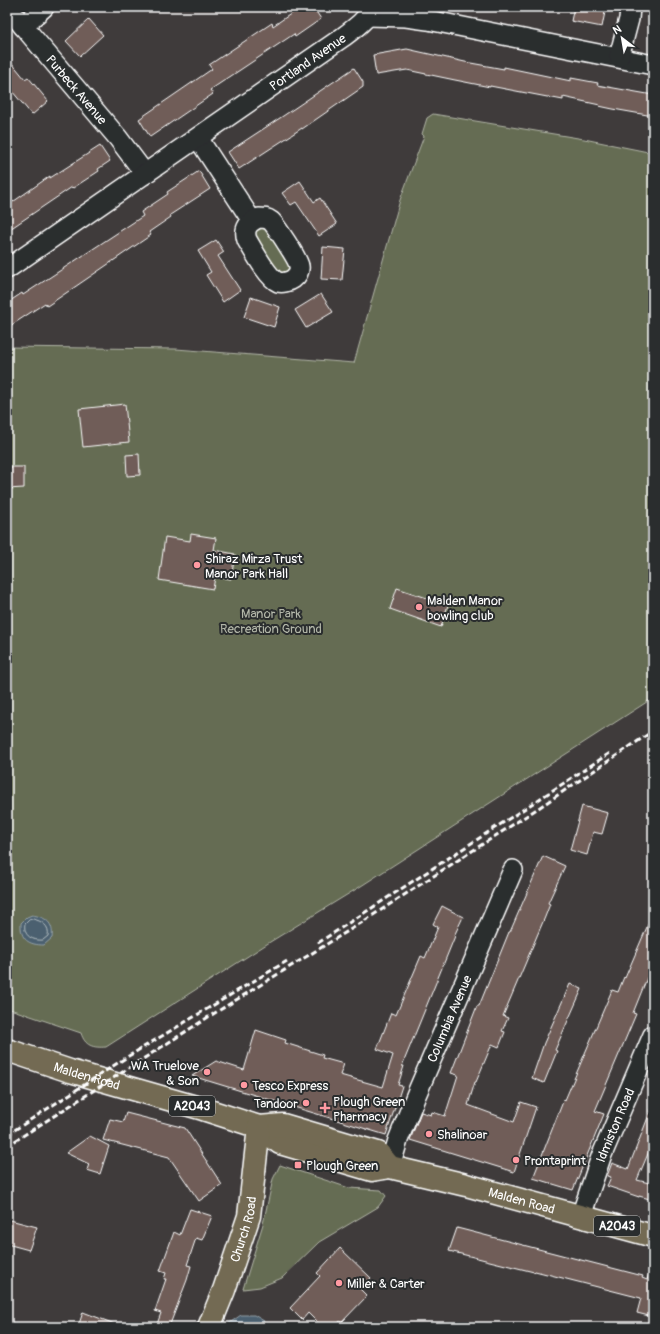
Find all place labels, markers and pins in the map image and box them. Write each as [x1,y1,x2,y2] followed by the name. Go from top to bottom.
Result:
[205,551,303,582] place label: Shiraz Mirza Trust Manor Park Hall
[192,560,202,570] marker: Shiraz Mirza Trust Manor Park Hall
[427,593,503,624] place label: Malden Manor bowling club
[414,602,424,612] marker: Malden Manor bowling club
[131,1058,200,1089] place label: WA Truelove & Son
[202,1067,212,1077] marker: WA Truelove & Son
[252,1078,328,1094] place label: Tesco Express
[239,1080,249,1090] marker: Tesco Express
[333,1094,405,1125] place label: Plough Green Pharmacy
[254,1096,298,1112] place label: Tandoor
[301,1098,311,1108] marker: Tandoor
[320,1103,330,1113] marker: Plough Green Pharmacy
[437,1127,488,1143] place label: Shalinoar
[424,1129,434,1139] marker: Shalinoar
[524,1153,587,1169] place label: Prontaprint
[511,1155,521,1165] marker: Prontaprint
[306,1158,378,1174] place label: Plough Green
[293,1160,303,1170] marker: Plough Green
[347,1276,425,1292] place label: Miller & Carter
[334,1278,344,1288] marker: Miller & Carter

